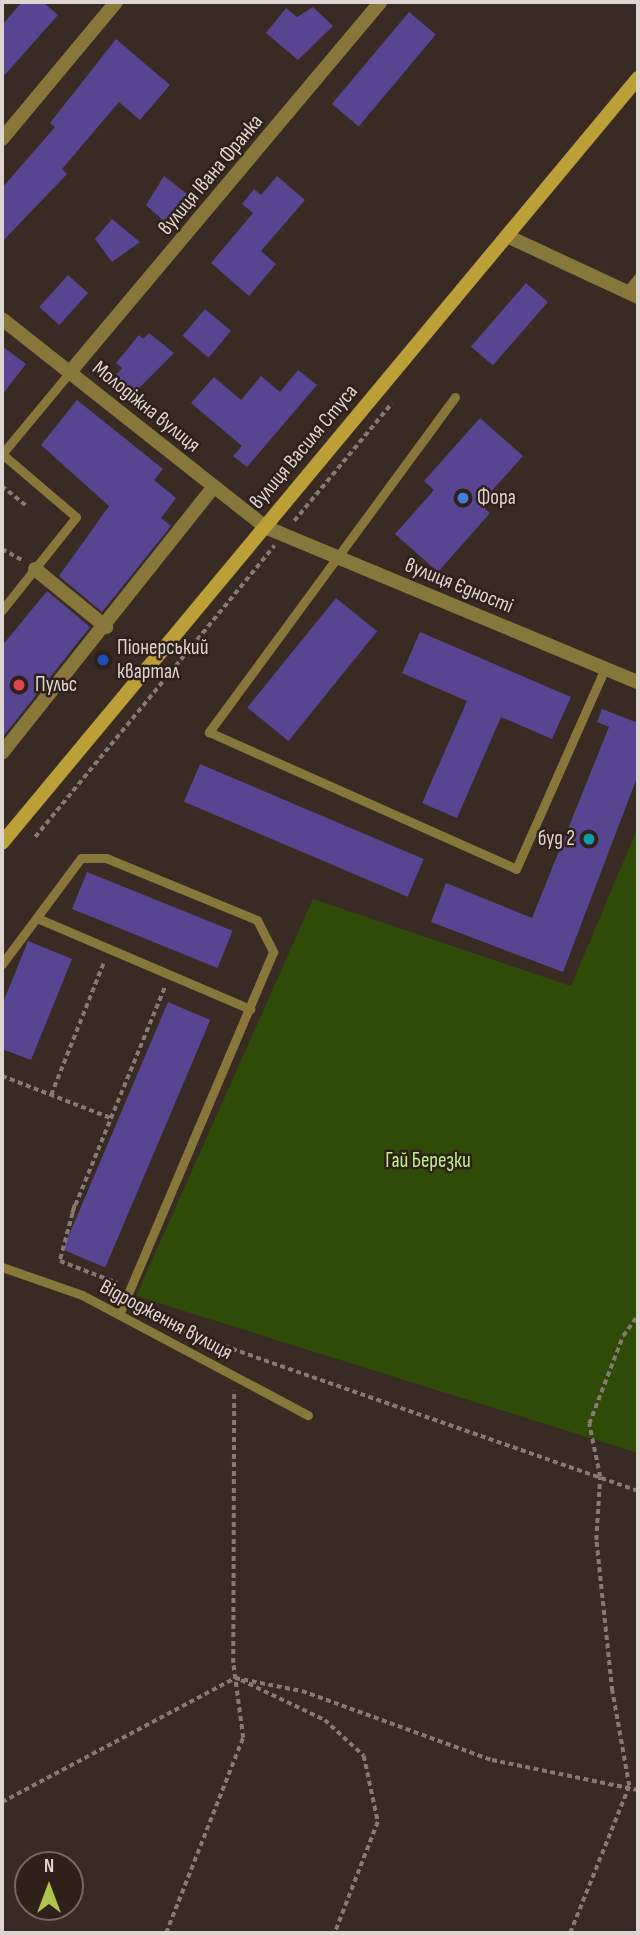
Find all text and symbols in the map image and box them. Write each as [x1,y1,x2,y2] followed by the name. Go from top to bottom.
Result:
[153,110,269,240] street label: вулиця Івана Франка
[87,356,205,458] street label: Молодіжна вулиця
[245,380,363,514] street label: вулиця Василя Стуса
[477,485,516,511] place label: Фора
[455,490,471,506] marker: Фора
[401,553,517,619] street label: вулиця Єдності
[117,635,208,685] place label: Піонерський квартал
[95,652,111,668] marker: Піонерський квартал
[35,672,77,698] place label: Пульс
[9,675,29,695] marker: Пульс
[538,826,575,852] place label: буд 2
[581,831,597,847] marker: буд 2
[385,1148,471,1174] park label: Гай Березки
[95,1274,237,1366] street label: Відродження вулиця
[14,1851,84,1921] north arrow
[44,1855,54,1878] text: N

